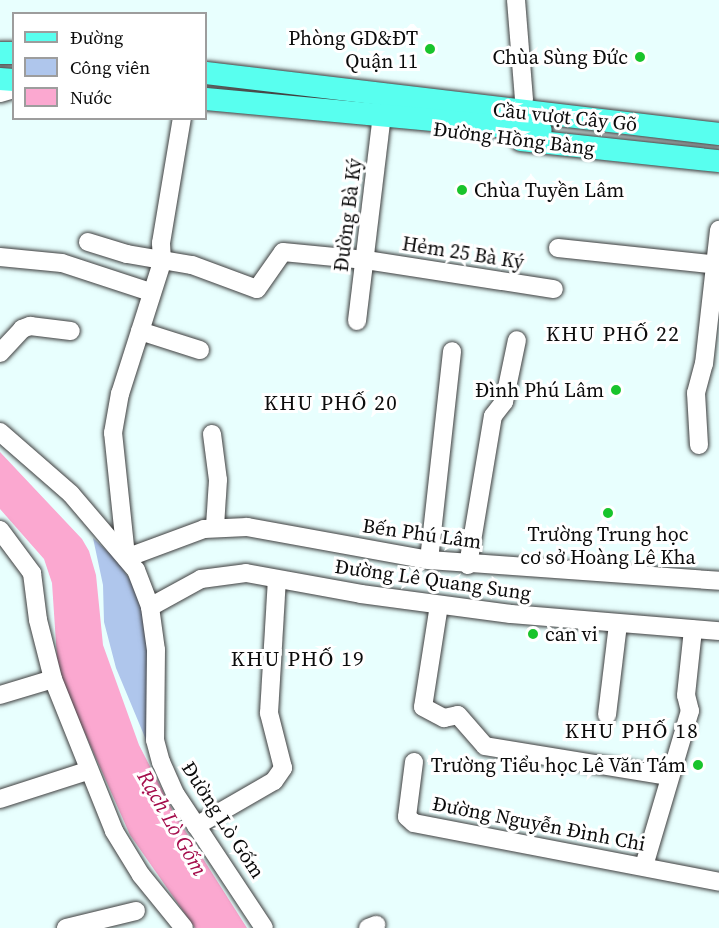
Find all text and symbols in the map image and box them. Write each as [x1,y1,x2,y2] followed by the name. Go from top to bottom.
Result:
[12,12,207,120] legend
[70,25,123,50] text: Đường
[288,26,418,73] place label: Phòng GD&ĐT Quận 11
[423,42,437,56] marker: Phòng GD&ĐT Quận 11
[493,45,628,69] place label: Chùa Sùng Đức
[633,50,647,64] marker: Chùa Sùng Đức
[70,55,150,80] text: Công viên
[70,85,112,110] text: Nước
[492,97,638,137] street label: Cầu vượt Cây Gõ
[432,117,596,161] street label: Đường Hồng Bàng
[329,157,367,273] street label: Đường Bà Ký
[474,178,625,202] place label: Chùa Tuyền Lâm
[455,183,469,197] marker: Chùa Tuyền Lâm
[400,232,526,274] street label: Hẻm 25 Bà Ký
[546,321,680,347] district label: KHU PHỐ 22
[475,378,604,402] place label: Đình Phú Lâm
[609,383,623,397] marker: Đình Phú Lâm
[264,390,398,416] district label: KHU PHỐ 20
[601,506,615,520] marker: Trường Trung học cơ sở Hoàng Lê Kha
[361,514,483,554] street label: Bến Phú Lâm
[520,522,696,569] place label: Trường Trung học cơ sở Hoàng Lê Kha
[333,554,533,606] street label: Đường Lê Quang Sung
[545,622,598,646] place label: can vi
[526,627,540,641] marker: can vi
[231,646,365,672] district label: KHU PHỐ 19
[565,718,699,744] district label: KHU PHỐ 18
[429,753,686,777] place label: Trường Tiểu học Lê Văn Tám
[176,757,270,883] street label: Đường Lò Gốm
[691,758,705,772] marker: Trường Tiểu học Lê Văn Tám
[132,766,212,880] water label: Rạch Lò Gốm
[431,792,647,856] street label: Đường Nguyễn Đình Chi

